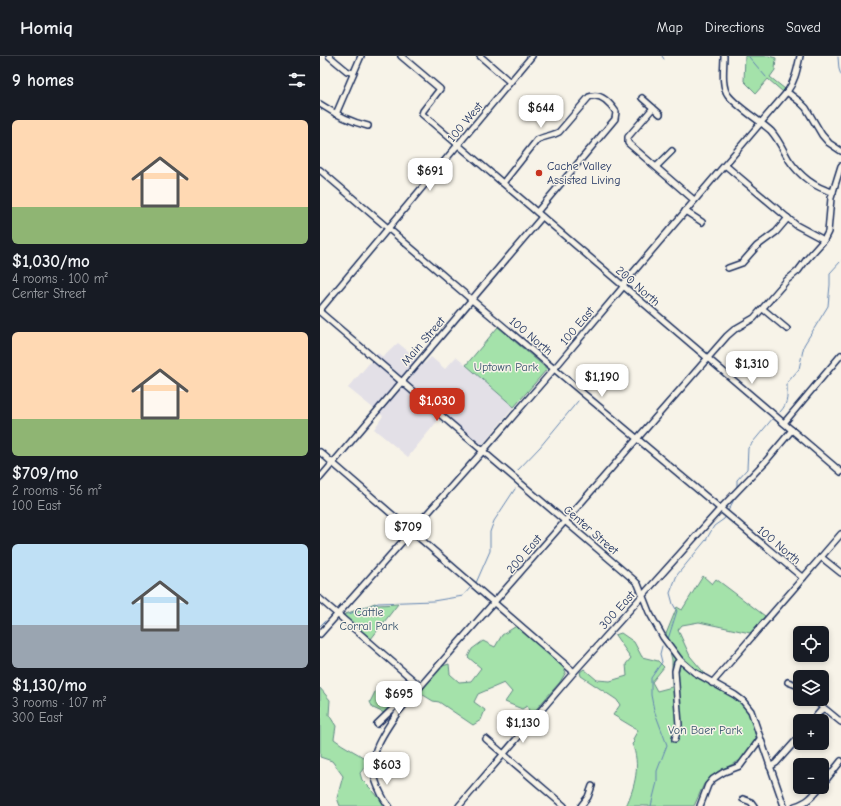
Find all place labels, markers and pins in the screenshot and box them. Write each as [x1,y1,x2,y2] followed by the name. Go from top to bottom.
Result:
[517,95,565,129] pin: $644
[406,158,454,192] pin: $691
[547,159,621,187] place label: Cache Valley Assisted Living
[534,168,544,178] marker: Cache Valley Assisted Living
[719,351,785,385] pin: $1,310
[569,364,635,398] pin: $1,190
[404,388,470,422] pin: $1,030
[384,514,432,548] pin: $709
[375,681,423,715] pin: $695
[490,710,556,744] pin: $1,130
[363,752,411,786] pin: $603

